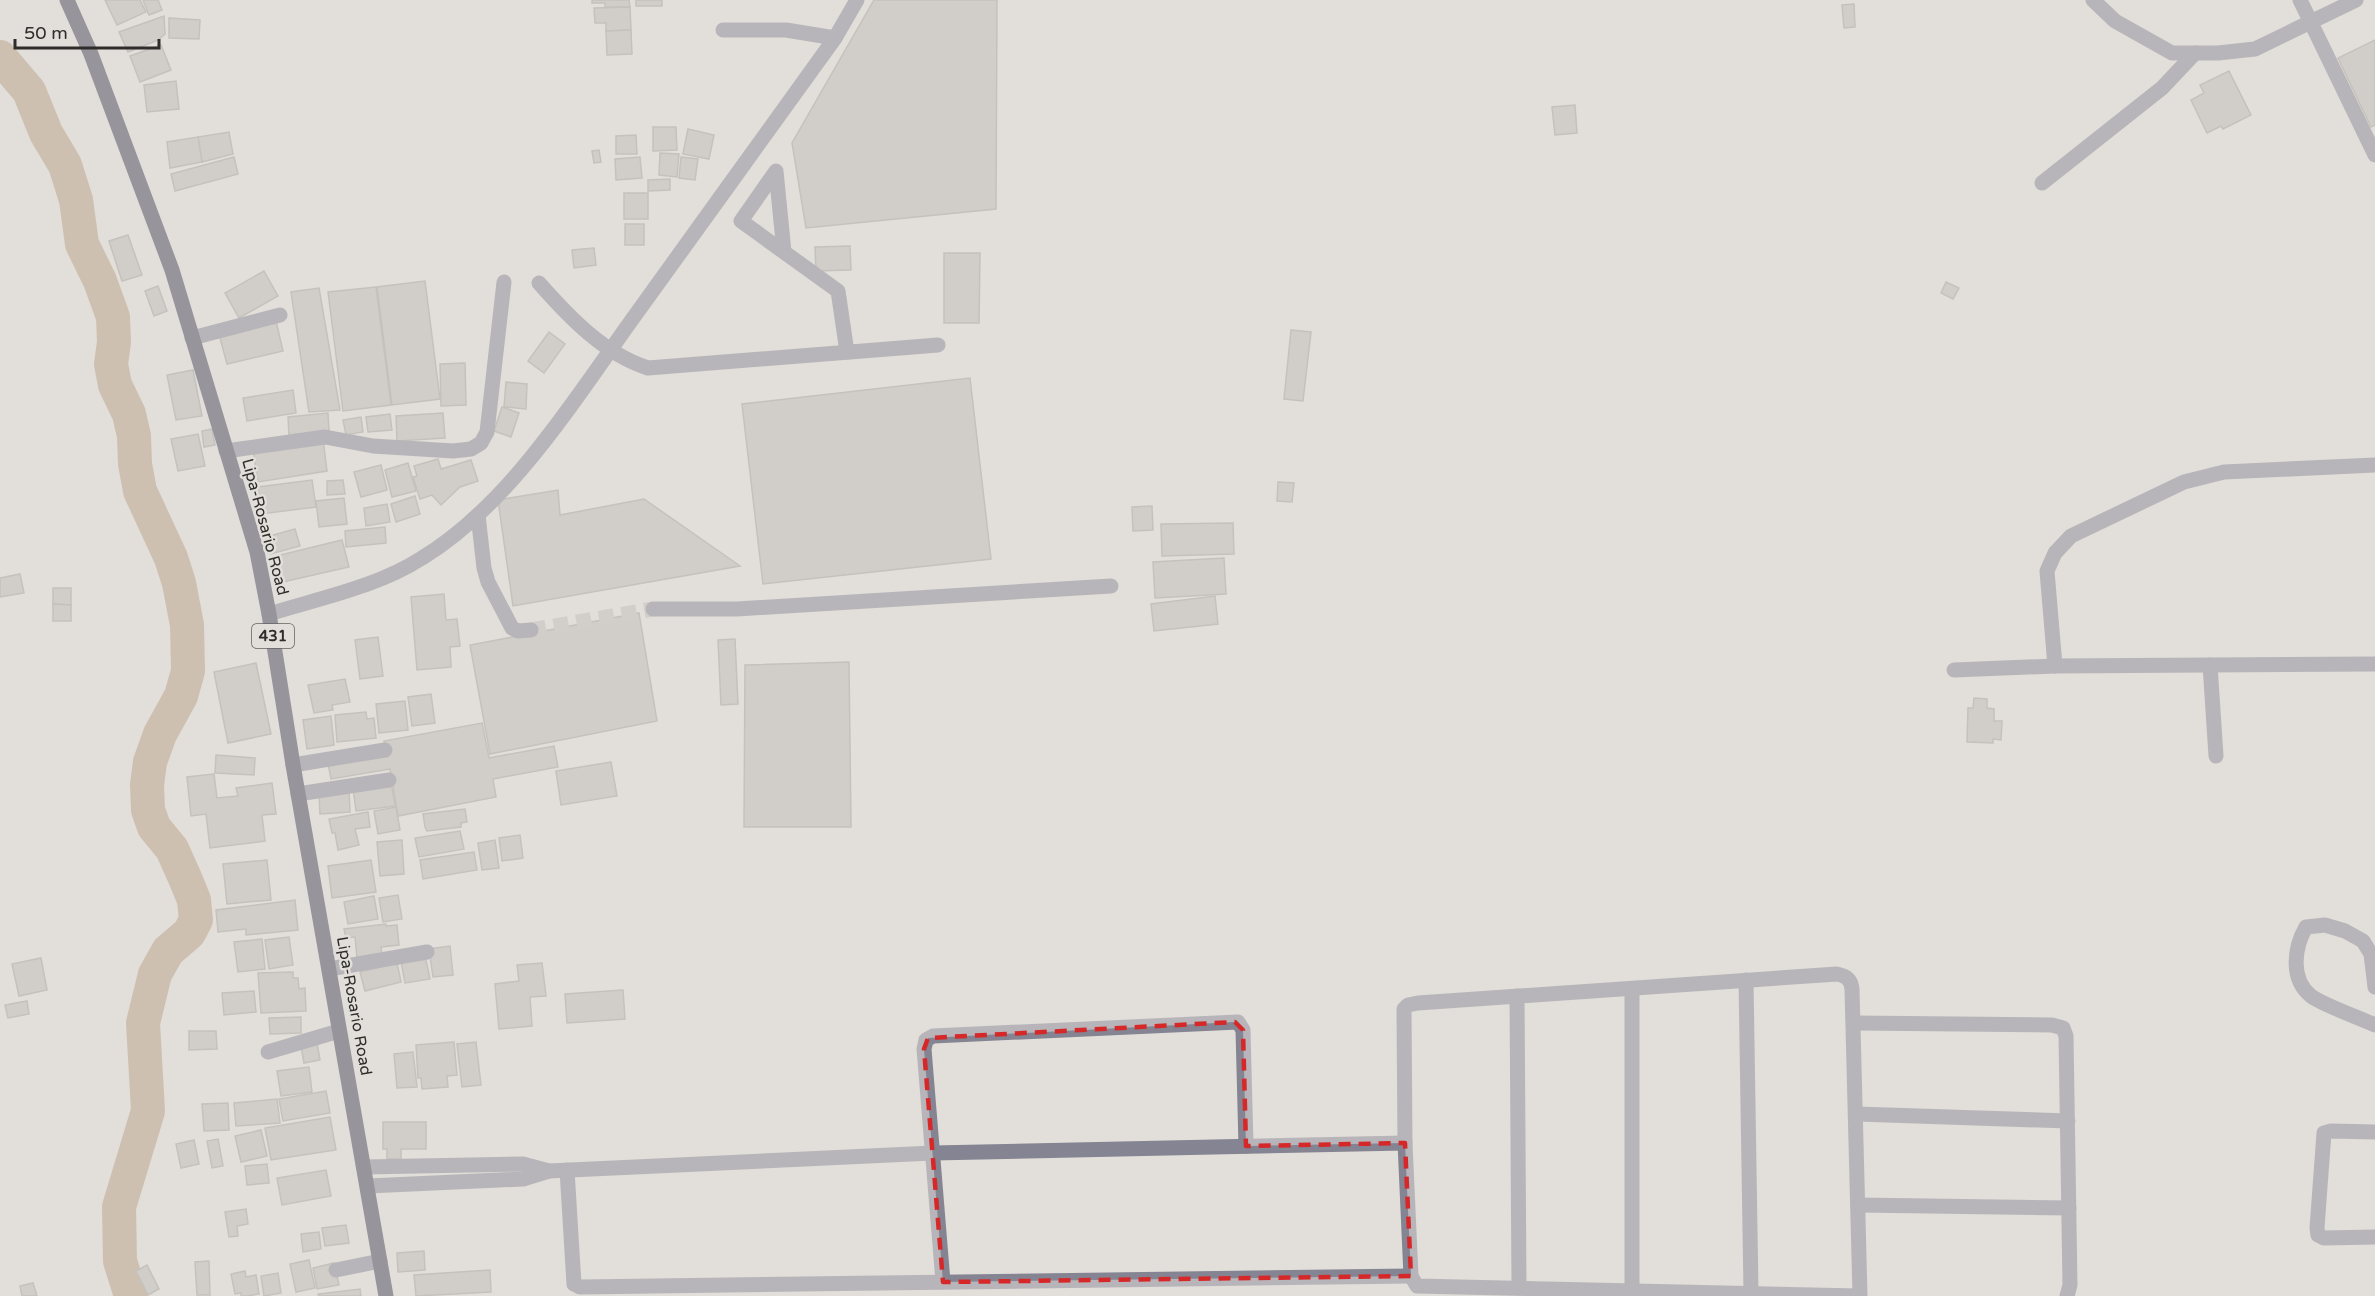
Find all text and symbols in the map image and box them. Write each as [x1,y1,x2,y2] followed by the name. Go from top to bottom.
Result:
[15,12,159,50] scale bar
[24,22,68,44] text: 50 m
[237,456,293,598] street label: Lipa-Rosario Road
[252,624,294,648] road number: 431
[332,935,376,1077] street label: Lipa-Rosario Road

